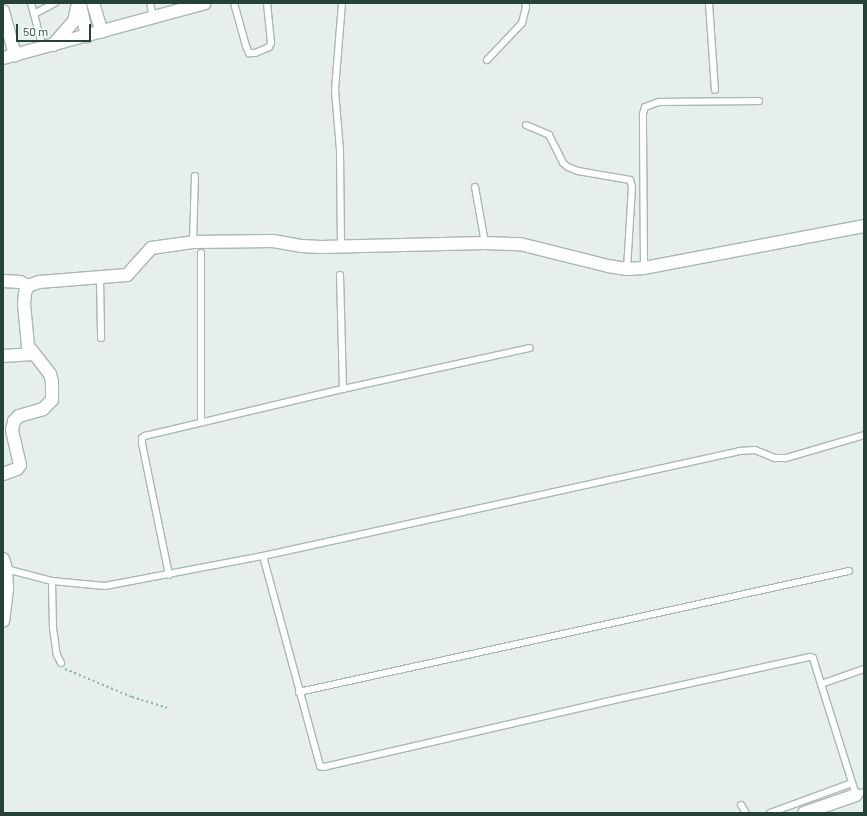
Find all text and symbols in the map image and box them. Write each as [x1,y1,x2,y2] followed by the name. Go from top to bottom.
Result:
[18,16,93,42] scale bar
[23,24,48,38] text: 50 m

